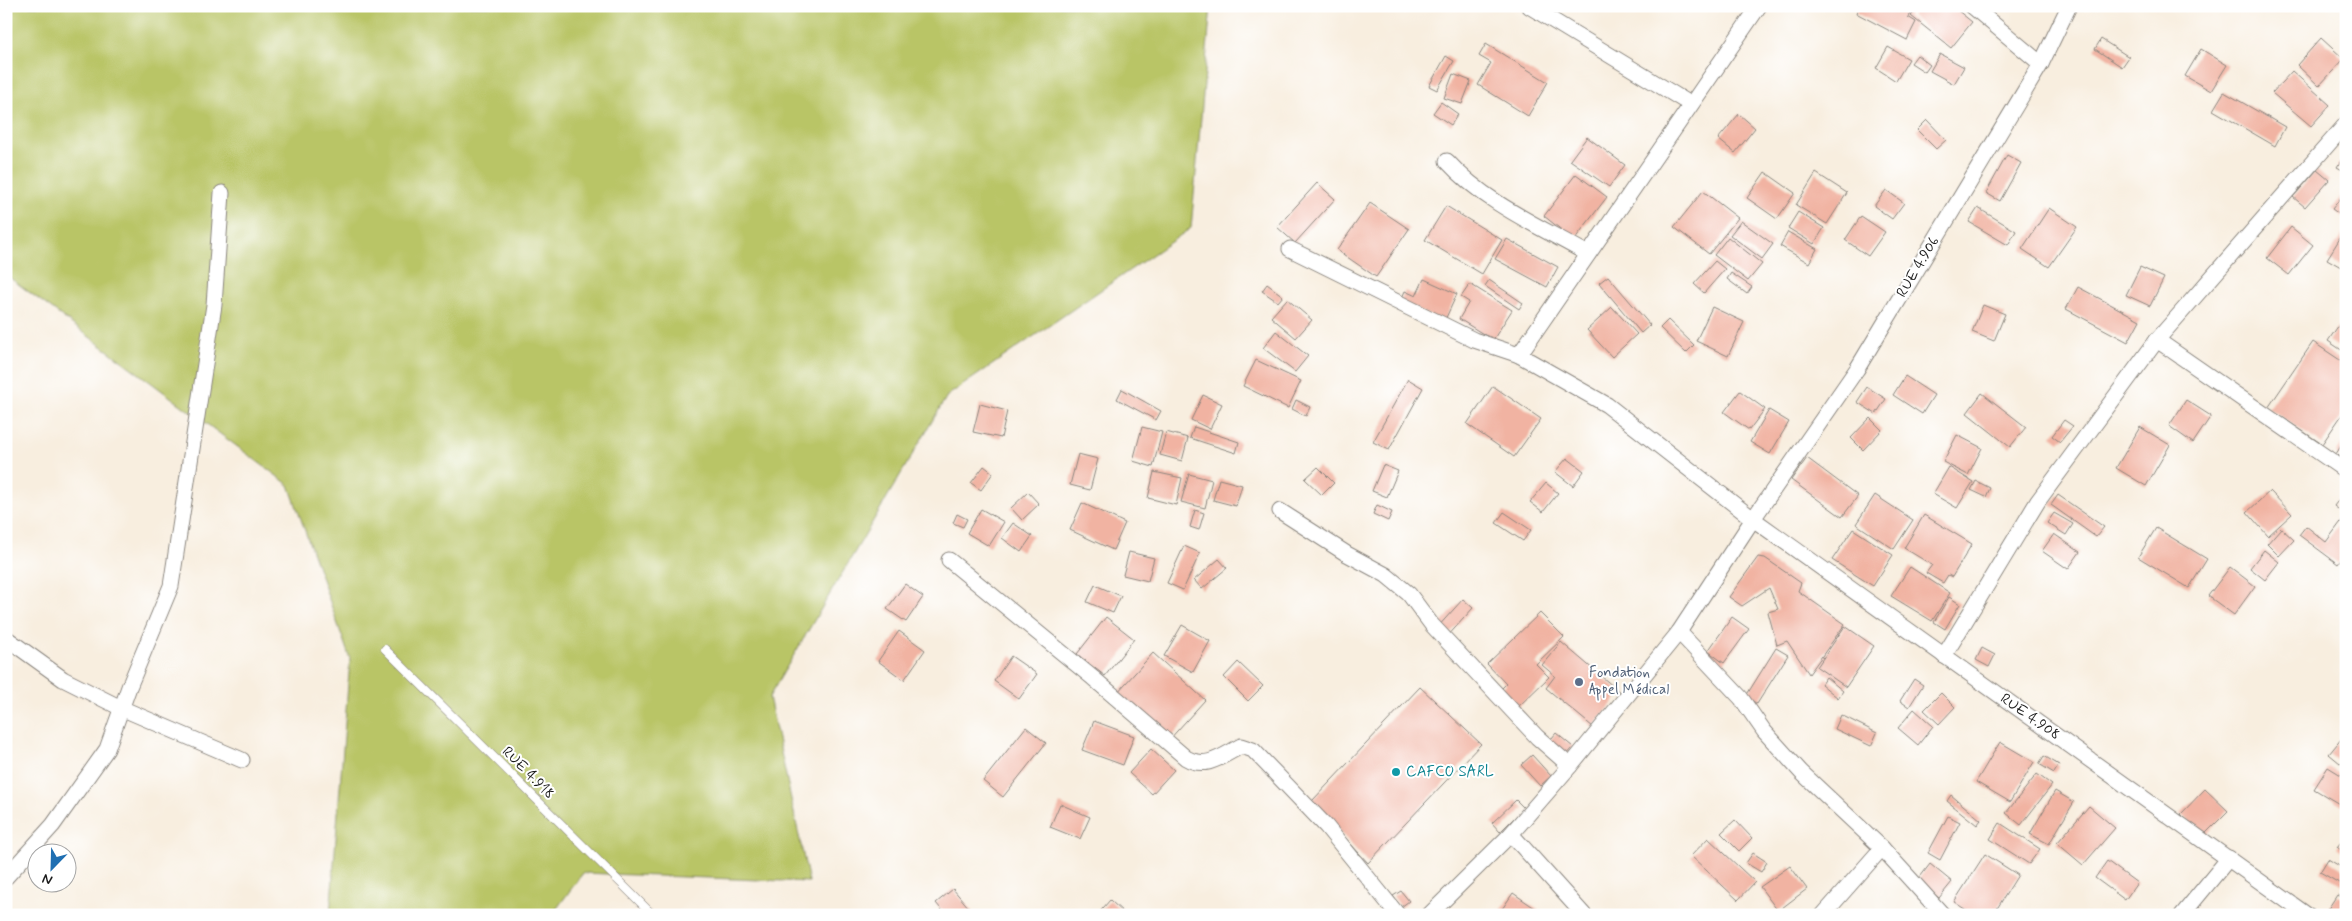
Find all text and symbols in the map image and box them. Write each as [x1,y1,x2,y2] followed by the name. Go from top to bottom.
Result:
[1892,233,1944,301] street label: RUE 4.906
[1589,663,1669,701] place label: Fondation Appel Médical
[1573,676,1585,688] marker: Fondation Appel Médical
[1996,689,2064,745] street label: RUE 4.908
[497,742,559,804] street label: RUE 4.918
[1406,762,1494,782] place label: CAFCO SARL
[1390,766,1402,778] marker: CAFCO SARL
[28,844,78,894] north arrow
[40,869,55,889] text: N

